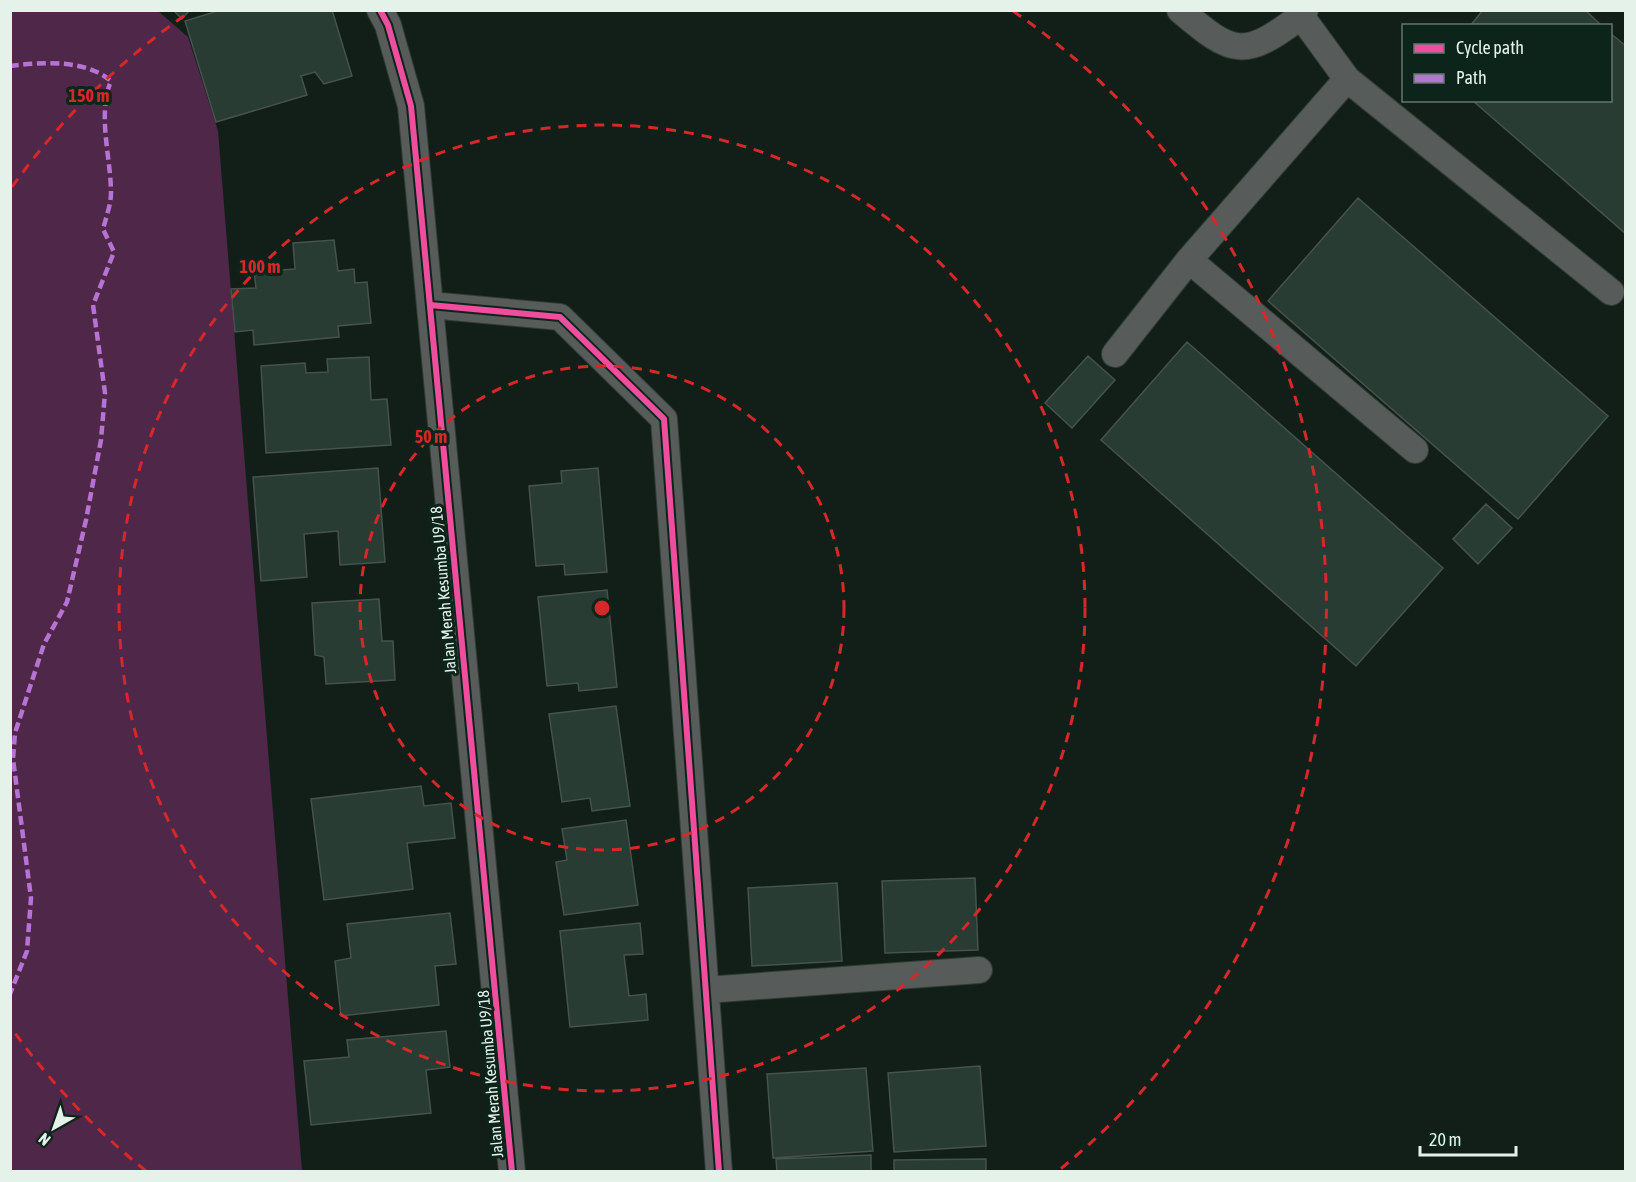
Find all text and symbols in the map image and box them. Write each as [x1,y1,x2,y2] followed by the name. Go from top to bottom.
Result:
[1402,24,1612,102] legend
[1456,37,1524,58] text: Cycle path
[1456,67,1487,88] text: Path
[69,85,109,106] text: 150 m
[240,256,280,277] text: 100 m
[415,426,447,447] text: 50 m
[427,505,459,675] street label: Jalan Merah Kesumba U9/18
[592,598,612,618] centre of rings
[474,989,506,1159] street label: Jalan Merah Kesumba U9/18
[24,1098,84,1158] north arrow
[1420,1119,1516,1157] scale bar
[1429,1129,1461,1150] text: 20 m
[35,1130,54,1149] text: N

